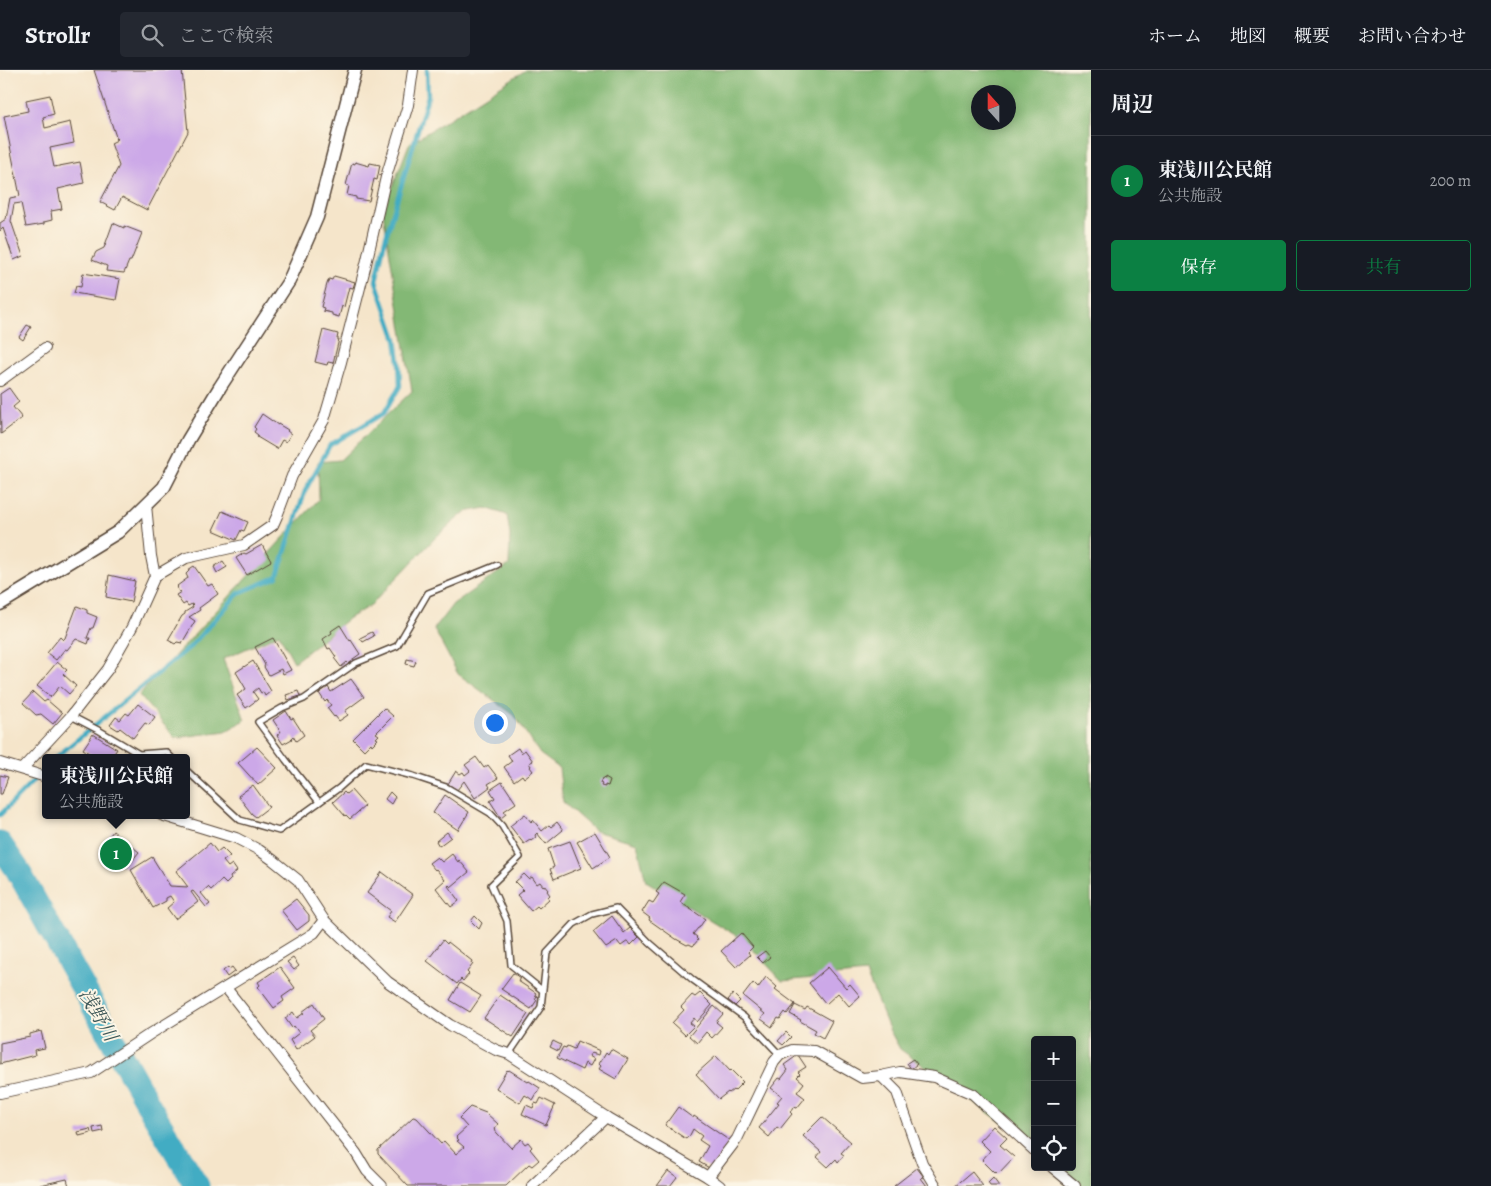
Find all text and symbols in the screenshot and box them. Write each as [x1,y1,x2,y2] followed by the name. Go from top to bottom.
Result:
[120,12,470,57] search box
[25,19,90,51] text: Strollr
[138,21,166,49] icon: search
[178,23,273,49] text: ここで検索
[1148,24,1202,48] text: ホーム
[1230,24,1266,48] text: 地図
[1294,24,1330,48] text: 概要
[1358,24,1466,48] text: お問い合わせ
[971,85,1016,130] north arrow
[1111,90,1153,118] text: 周辺
[1158,157,1272,183] text: 東浅川公民館
[1124,170,1130,192] text: 1
[1430,170,1471,192] text: 200 m
[1158,185,1222,207] text: 公共施設
[1111,240,1286,291] button: 保存
[1296,240,1471,291] button: 共有
[482,710,508,736] your location
[42,754,190,819] popup
[59,763,173,789] text: 東浅川公民館
[59,791,123,813] text: 公共施設
[100,835,132,873] pin: 1
[72,984,125,1048] water label: 浅野川
[1031,1036,1076,1171] map controls
[1031,1036,1076,1081] button: +
[1031,1081,1076,1126] button: −
[1031,1126,1076,1171] button: locate

